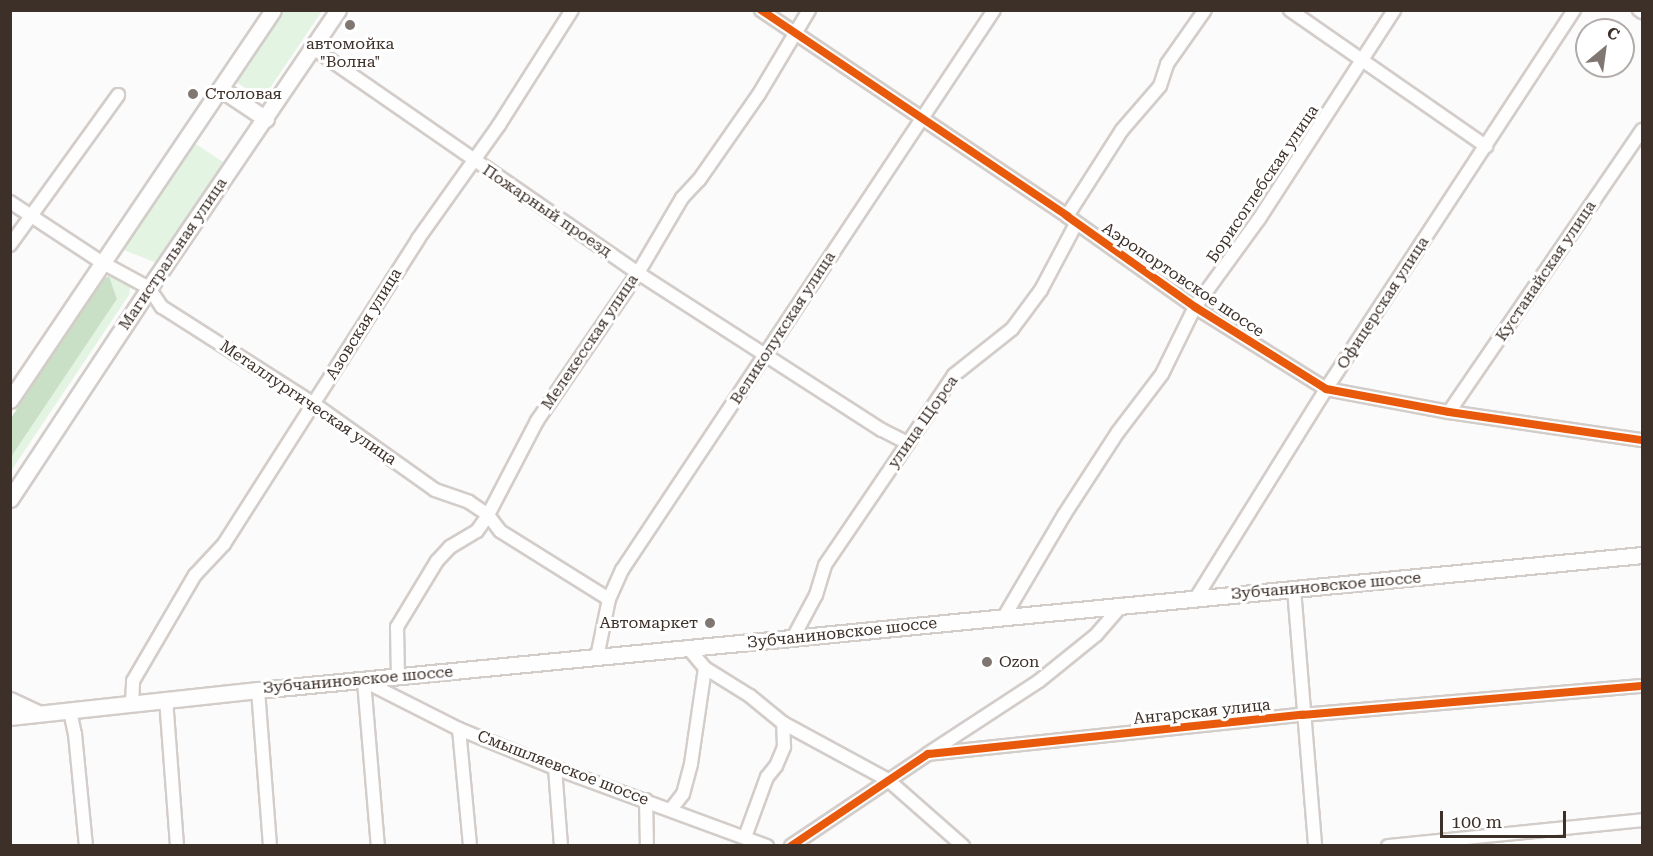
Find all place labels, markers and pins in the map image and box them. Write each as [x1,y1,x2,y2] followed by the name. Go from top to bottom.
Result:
[343,18,357,32] marker: автомойка "Волна"
[306,34,394,72] place label: автомойка "Волна"
[205,84,282,104] place label: Столовая
[186,87,200,101] marker: Столовая
[599,613,698,633] place label: Автомаркет
[703,616,717,630] marker: Автомаркет
[999,652,1039,672] place label: Ozon
[980,655,994,669] marker: Ozon

